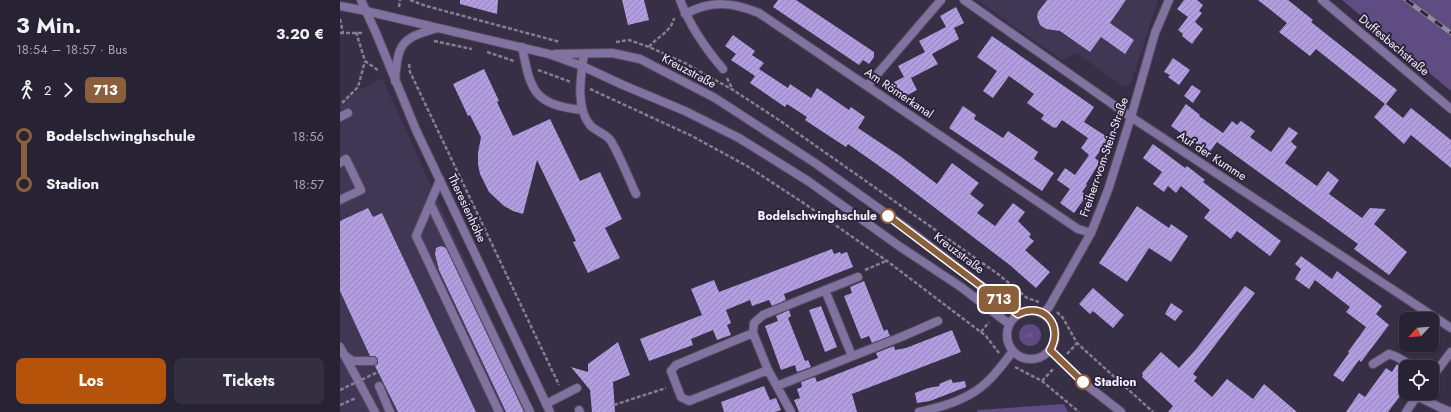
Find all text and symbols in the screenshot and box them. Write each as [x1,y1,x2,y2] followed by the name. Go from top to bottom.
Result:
[16,9,82,41] text: 3 Min.
[1355,10,1433,80] street label: Duffesbachstraße
[276,23,324,45] text: 3.20 €
[16,40,127,59] text: 18:54 – 18:57 · Bus
[659,49,719,93] street label: Kreuzstraße
[861,63,937,123] street label: Am Römerkanal
[16,79,38,101] icon: walk
[57,79,79,101] icon: forward
[93,80,118,100] text: 713
[44,81,51,100] text: 2
[1075,95,1133,219] street label: Freiherr-vom-Stein-Straße
[46,125,195,147] text: Bodelschwinghschule
[292,127,324,146] text: 18:56
[1174,127,1250,185] street label: Auf der Kumme
[443,171,491,245] street label: Theresienhöhe
[46,173,99,195] text: Stadion
[293,175,324,194] text: 18:57
[758,207,877,225] place label: Bodelschwinghschule
[880,208,896,224] marker: Bodelschwinghschule
[930,228,988,278] street label: Kreuzstraße
[976,286,1022,312] line badge: 713
[987,289,1011,309] text: 713
[1399,312,1439,352] north arrow
[1399,312,1439,400] map controls
[16,358,166,404] button: Los
[174,358,324,404] button: Tickets
[1399,360,1439,400] button: locate
[1094,373,1137,391] place label: Stadion
[1075,374,1091,390] marker: Stadion

